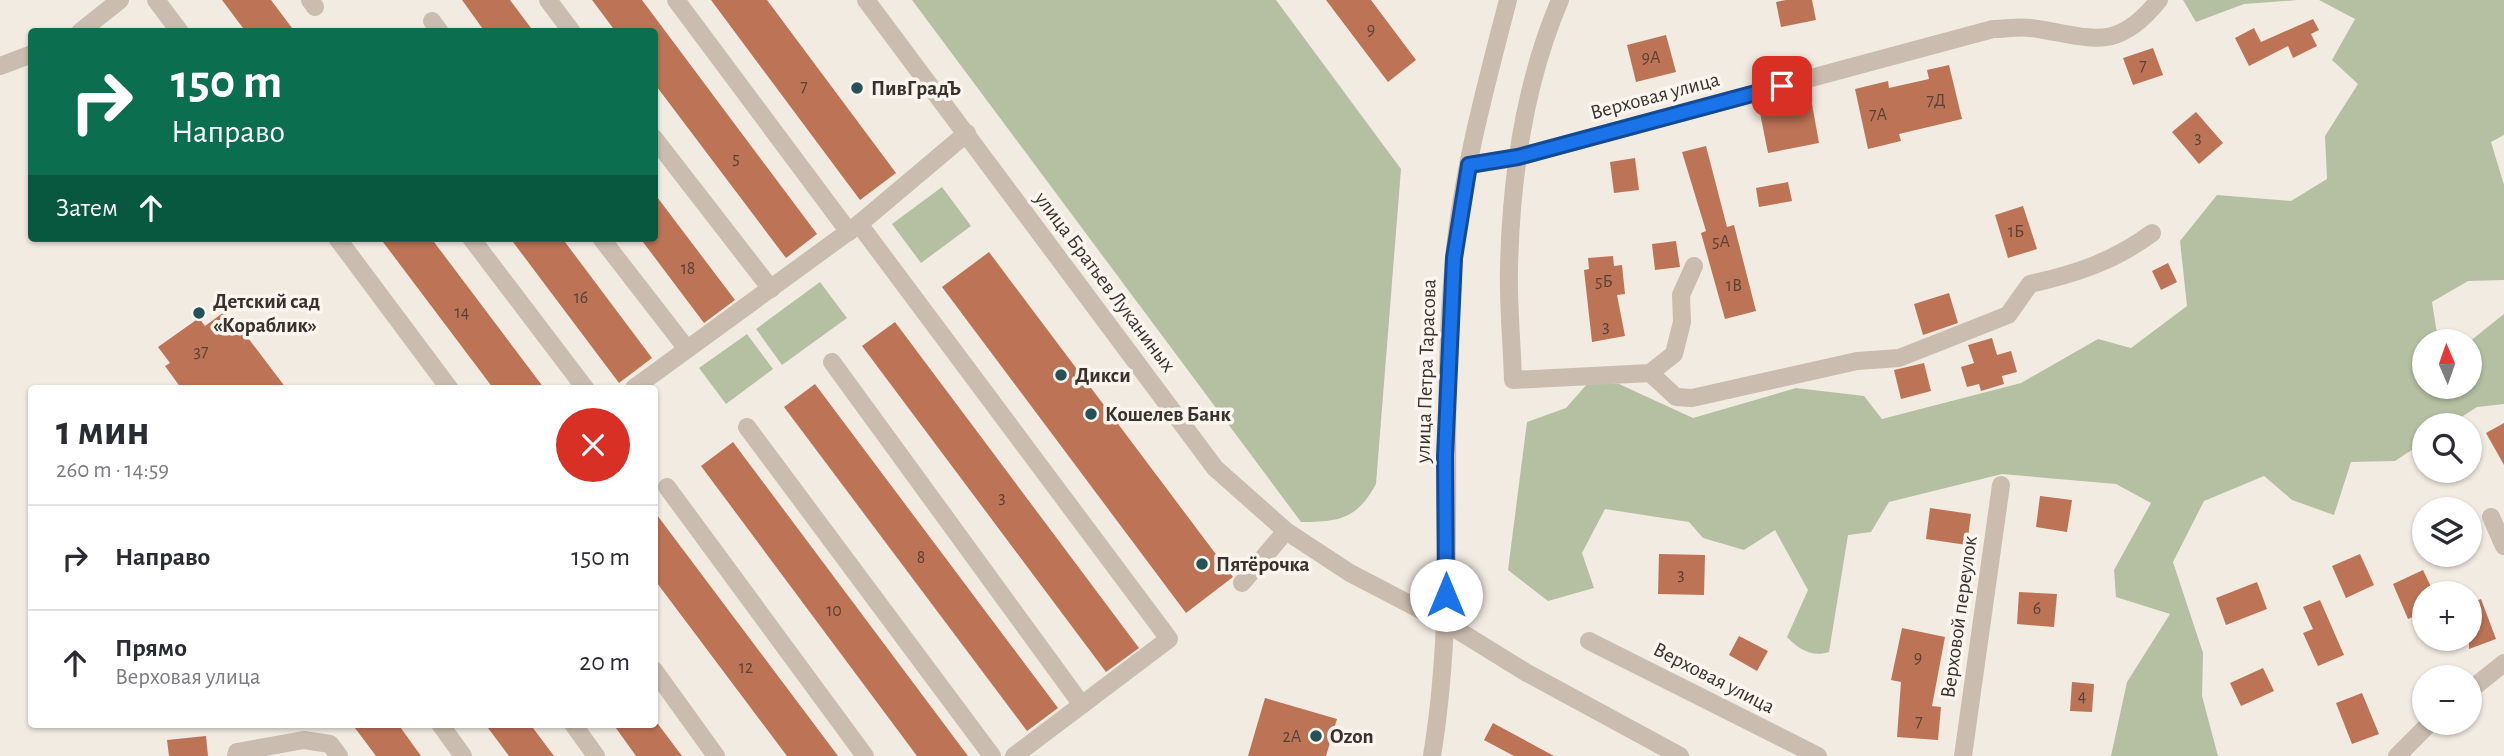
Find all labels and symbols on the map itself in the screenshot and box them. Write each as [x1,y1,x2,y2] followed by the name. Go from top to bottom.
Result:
[1367,21,1375,39] house number: 9
[1641,49,1661,67] house number: 9А
[1752,56,1812,116] pin
[2139,57,2147,75] house number: 7
[1588,69,1722,123] street label: Верховая улица
[800,78,808,96] house number: 7
[871,78,961,99] place label: ПивГрадЪ
[849,80,865,96] marker: ПивГрадЪ
[1926,92,1946,110] house number: 7Д
[1869,106,1887,124] house number: 7А
[2194,129,2202,147] house number: 3
[732,150,740,168] house number: 5
[1030,187,1179,376] street label: улица Братьев Луканиных
[2008,223,2024,241] house number: 1Б
[1712,233,1730,251] house number: 5А
[681,260,695,278] house number: 18
[1595,273,1613,291] house number: 5Б
[1726,277,1742,295] house number: 1В
[1412,278,1440,464] street label: улица Петра Тарасова
[574,289,588,307] house number: 16
[213,291,320,336] place label: Детский сад «Кораблик»
[455,304,470,322] house number: 14
[191,305,207,321] marker: Детский сад «Кораблик»
[1602,318,1610,336] house number: 3
[2412,329,2482,399] north arrow
[194,343,208,361] house number: 37
[1075,365,1131,386] place label: Дикси
[1053,367,1069,383] marker: Дикси
[1105,404,1232,425] place label: Кошелев Банк
[1083,406,1099,422] marker: Кошелев Банк
[998,489,1006,507] house number: 3
[1937,534,1981,699] street label: Верховой переулок
[917,549,925,567] house number: 8
[1216,554,1310,575] place label: Пятёрочка
[1194,556,1210,572] marker: Пятёрочка
[1409,558,1483,632] position arrow
[1677,566,1685,584] house number: 3
[2033,600,2041,618] house number: 6
[826,602,842,620] house number: 10
[1650,638,1778,718] street label: Верховая улица
[1914,649,1922,667] house number: 9
[739,659,753,677] house number: 12
[2078,688,2087,706] house number: 4
[1915,713,1923,731] house number: 7
[1330,726,1374,747] place label: Ozon
[1283,728,1302,746] house number: 2А
[1308,728,1324,744] marker: Ozon

